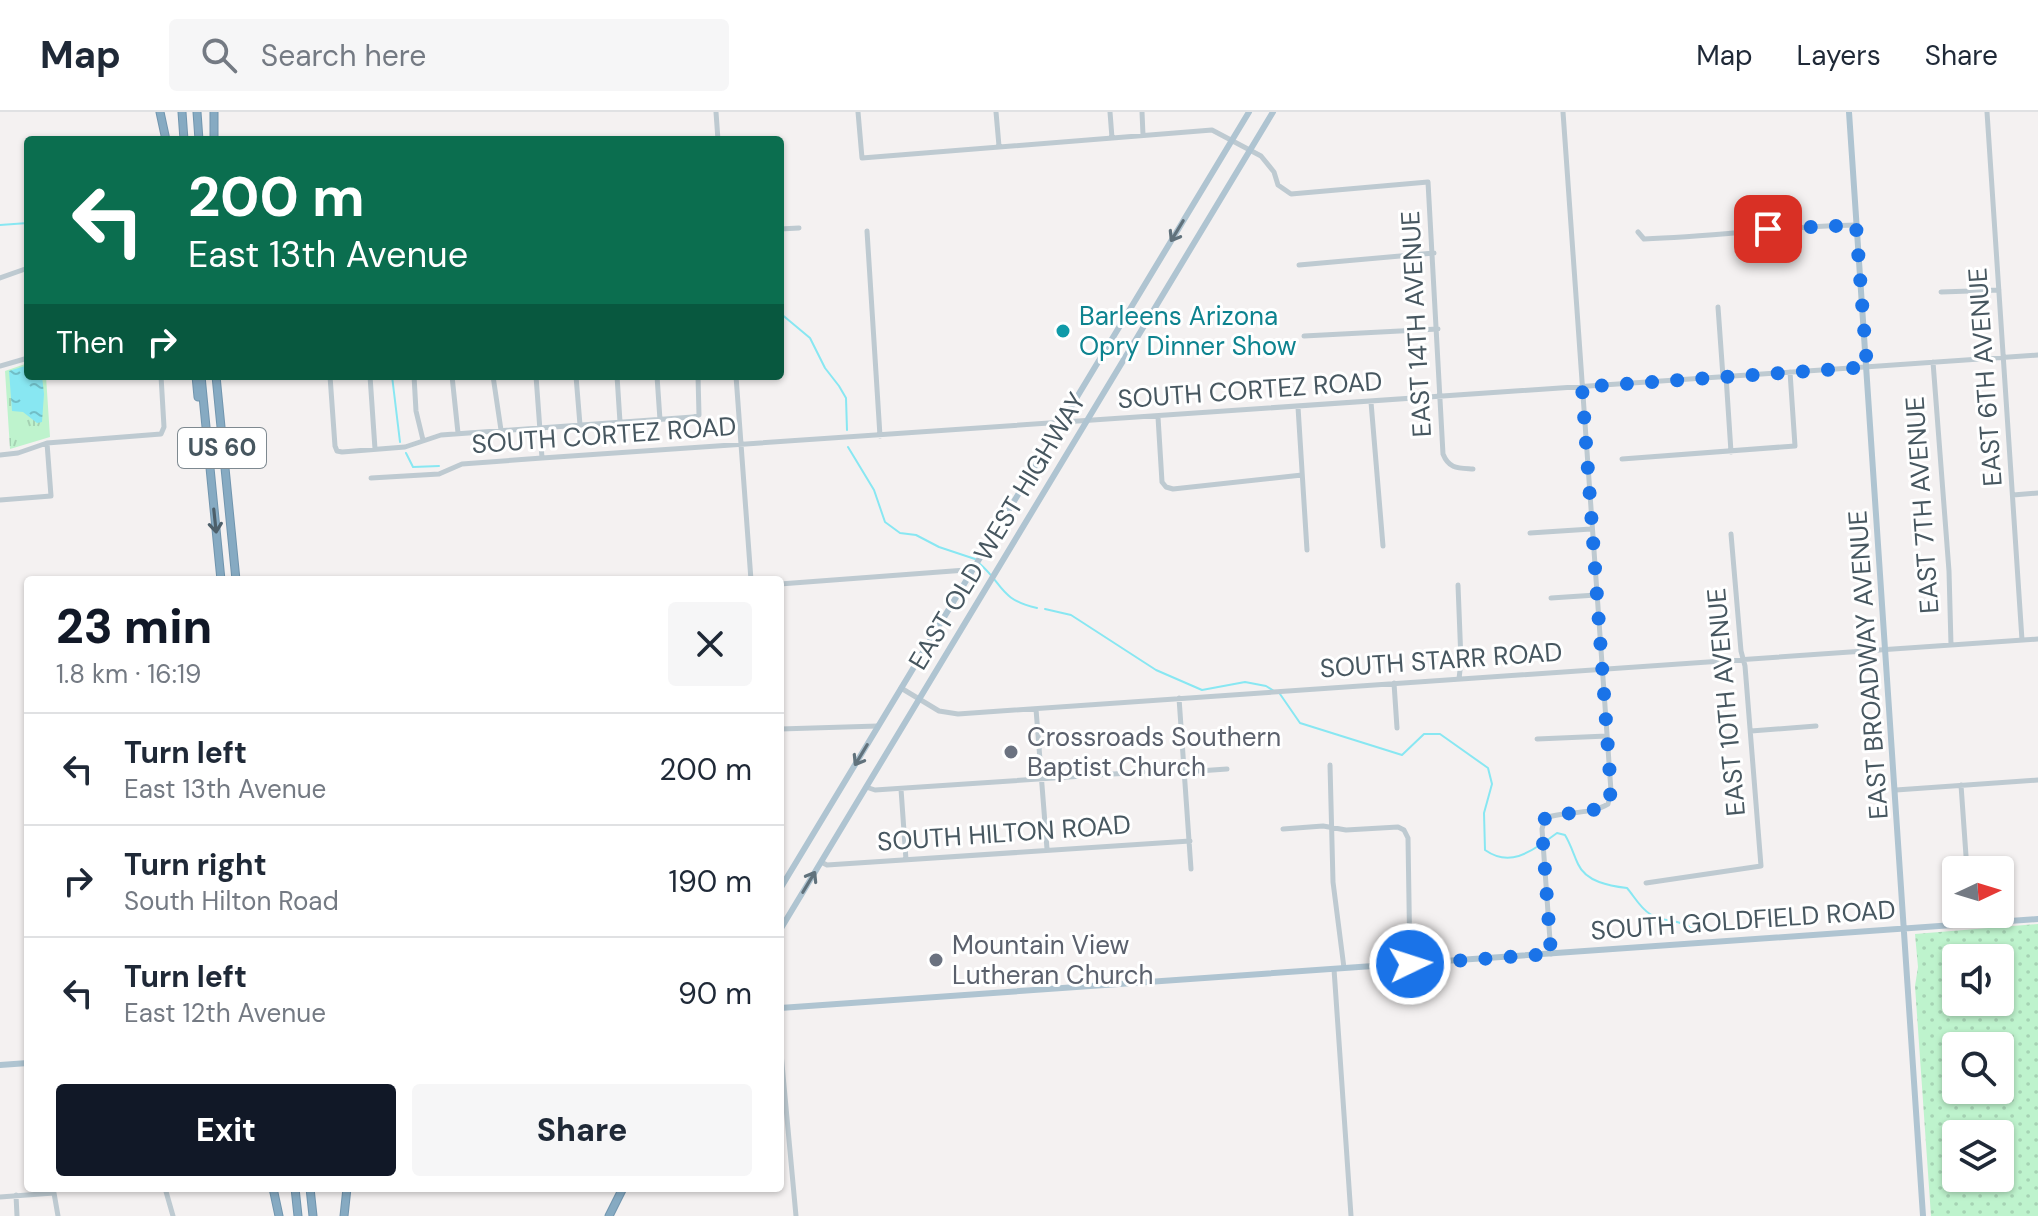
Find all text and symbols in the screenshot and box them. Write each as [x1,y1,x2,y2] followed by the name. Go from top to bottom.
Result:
[169,19,729,91] search box
[40,30,121,80] text: Map
[197,33,241,77] icon: search
[261,36,426,75] text: Search here
[1696,37,1753,74] text: Map
[1797,37,1881,74] text: Layers
[1925,37,1998,74] text: Share
[188,160,365,233] text: 200 m
[56,168,160,272] icon: left
[1734,195,1802,263] pin
[1746,207,1790,251] icon: arrive
[1393,210,1439,438] street label: EAST 14TH AVENUE
[1169,219,1185,242] one-way arrow
[188,231,468,278] text: East 13th Avenue
[1960,266,2010,488] street label: EAST 6TH AVENUE
[1079,299,1297,363] place label: Barleens Arizona Opry Dinner Show
[140,320,184,364] icon: right
[1054,322,1072,340] marker: Barleens Arizona Opry Dinner Show
[56,323,124,362] text: Then
[1116,364,1384,416] street label: SOUTH CORTEZ ROAD
[901,386,1093,676] street label: EAST OLD WEST HIGHWAY
[1897,395,1947,615] street label: EAST 7TH AVENUE
[470,409,738,461] street label: SOUTH CORTEZ ROAD
[178,428,266,468] road number: US 60
[207,507,222,534] one-way arrow
[1840,509,1896,821] street label: EAST BROADWAY AVENUE
[1699,587,1753,817] street label: EAST 10TH AVENUE
[56,595,212,658] text: 23 min
[668,602,752,686] button: close
[1319,635,1563,685] street label: SOUTH STARR ROAD
[56,657,201,691] text: 1.8 km · 16:19
[1027,720,1281,784] place label: Crossroads Southern Baptist Church
[124,733,247,772] text: Turn left
[853,743,869,766] one-way arrow
[1002,743,1020,761] marker: Crossroads Southern Baptist Church
[56,747,100,791] icon: left
[659,750,752,789] text: 200 m
[124,772,326,806] text: East 13th Avenue
[876,807,1132,859] street label: SOUTH HILTON ROAD
[124,845,267,884] text: Turn right
[1942,856,2014,928] north arrow
[1942,856,2014,1192] map controls
[56,859,100,903] icon: right
[669,862,752,901] text: 190 m
[801,871,817,894] one-way arrow
[124,884,339,918] text: South Hilton Road
[1589,892,1897,948] street label: SOUTH GOLDFIELD ROAD
[1368,922,1452,1006] position arrow
[952,928,1154,992] place label: Mountain View Lutheran Church
[1942,944,2014,1016] button: sound
[927,951,945,969] marker: Mountain View Lutheran Church
[124,957,247,996] text: Turn left
[56,971,100,1015] icon: left
[678,974,752,1013] text: 90 m
[124,996,326,1030] text: East 12th Avenue
[1942,1032,2014,1104] button: search
[56,1084,396,1176] button: Exit
[412,1084,752,1176] button: Share
[1942,1120,2014,1192] button: layers

